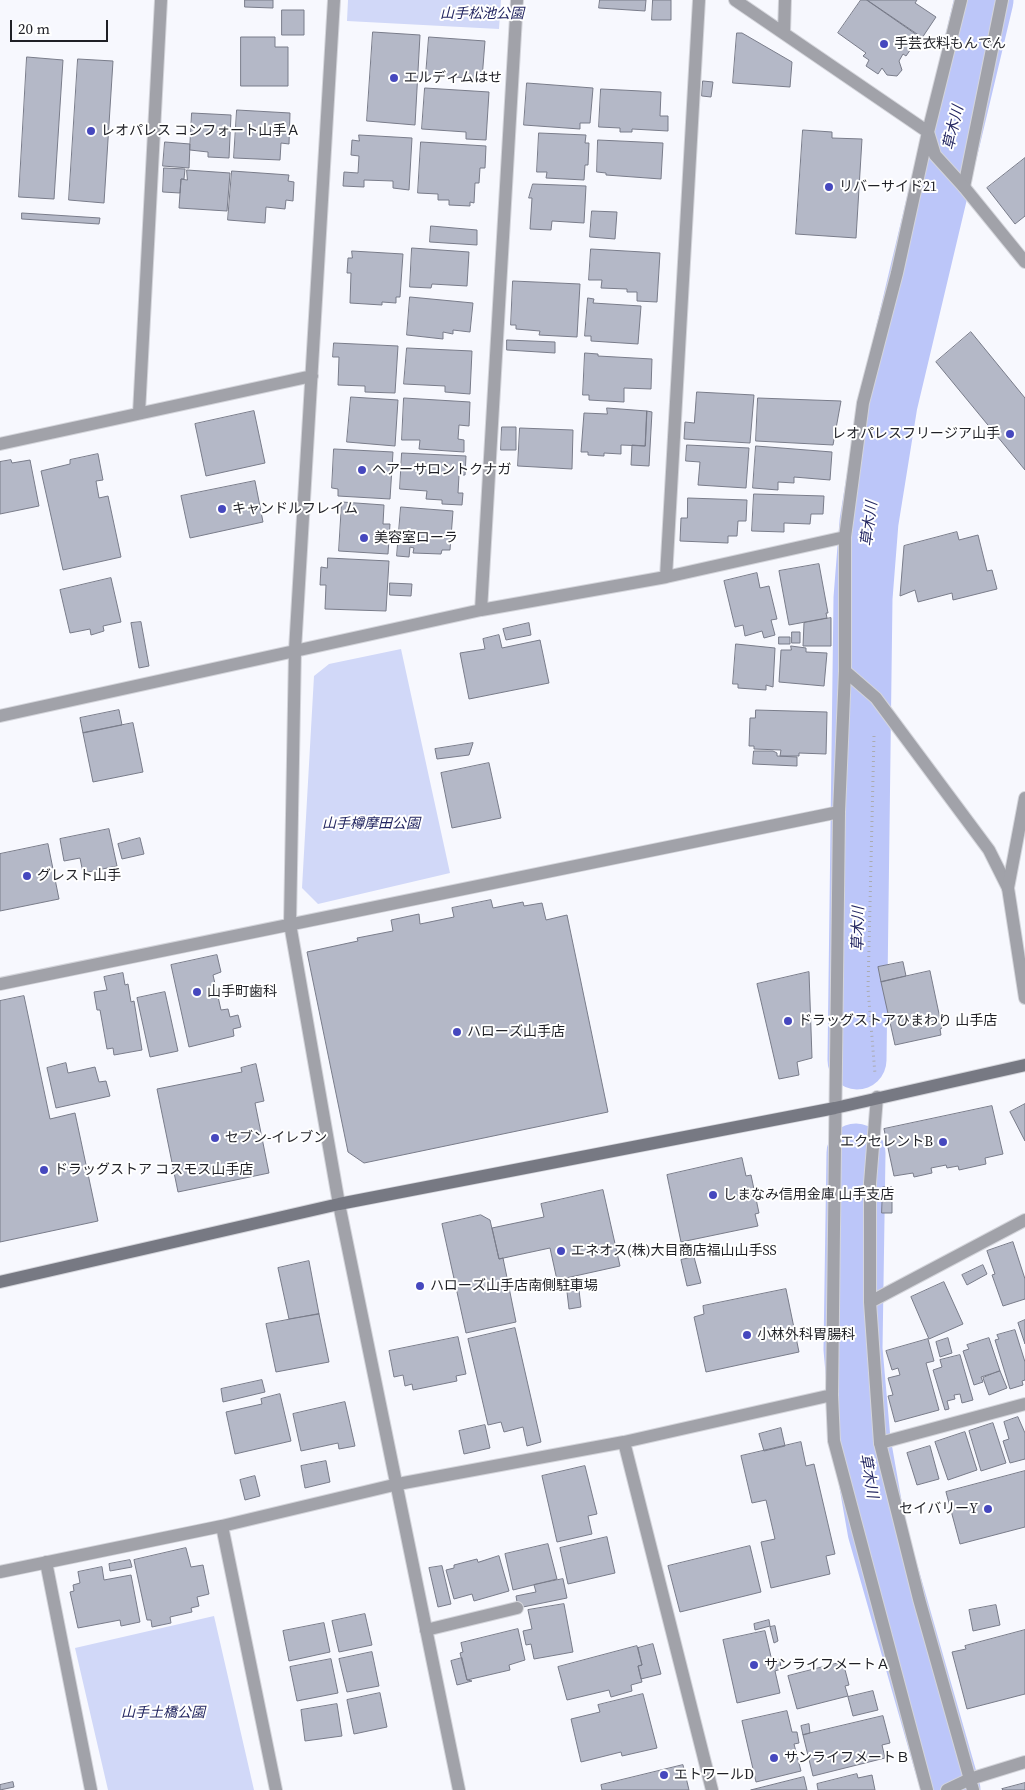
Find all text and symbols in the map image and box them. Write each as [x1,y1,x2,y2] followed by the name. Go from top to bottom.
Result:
[440,6,524,22] park label: 山手松池公園
[12,10,110,42] scale bar
[18,18,50,39] text: 20 m
[894,36,1006,52] place label: 手芸衣料もんでん
[878,38,890,50] marker: 手芸衣料もんでん
[404,70,502,86] place label: エルディムはせ
[388,72,400,84] marker: エルディムはせ
[940,104,968,152] water label: 草木川
[101,123,300,139] place label: レオパレス コンフォート山手Ａ
[85,125,97,137] marker: レオパレス コンフォート山手Ａ
[839,179,937,195] place label: リバーサイド21
[823,181,835,193] marker: リバーサイド21
[832,426,1000,442] place label: レオパレスフリージア山手
[1004,428,1016,440] marker: レオパレスフリージア山手
[372,462,511,478] place label: ヘアーサロントクナガ
[356,464,368,476] marker: ヘアーサロントクナガ
[232,501,358,517] place label: キャンドルフレイム
[858,501,882,547] water label: 草木川
[216,503,228,515] marker: キャンドルフレイム
[374,530,458,546] place label: 美容室ローラ
[358,532,370,544] marker: 美容室ローラ
[322,816,420,832] park label: 山手樽摩田公園
[37,868,121,884] place label: グレスト山手
[21,870,33,882] marker: グレスト山手
[850,906,868,952] water label: 草木川
[207,984,277,1000] place label: 山手町歯科
[191,986,203,998] marker: 山手町歯科
[798,1013,997,1029] place label: ドラッグストアひまわり 山手店
[782,1015,794,1027] marker: ドラッグストアひまわり 山手店
[467,1024,565,1040] place label: ハローズ山手店
[451,1026,463,1038] marker: ハローズ山手店
[225,1130,327,1146] place label: セブン-イレブン
[209,1132,221,1144] marker: セブン-イレブン
[840,1134,933,1150] place label: エクセレントB
[937,1136,949,1148] marker: エクセレントB
[54,1162,253,1178] place label: ドラッグストア コスモス山手店
[38,1164,50,1176] marker: ドラッグストア コスモス山手店
[723,1187,894,1203] place label: しまなみ信用金庫 山手支店
[707,1189,719,1201] marker: しまなみ信用金庫 山手支店
[571,1243,777,1259] place label: エネオス(株)大目商店福山山手SS
[555,1245,567,1257] marker: エネオス(株)大目商店福山山手SS
[430,1278,598,1294] place label: ハローズ山手店南側駐車場
[414,1280,426,1292] marker: ハローズ山手店南側駐車場
[757,1327,855,1343] place label: 小林外科胃腸科
[741,1329,753,1341] marker: 小林外科胃腸科
[855,1452,881,1500] water label: 草木川
[899,1501,978,1517] place label: セイバリーY
[982,1503,994,1515] marker: セイバリーY
[764,1657,890,1673] place label: サンライフメートＡ
[748,1659,760,1671] marker: サンライフメートＡ
[121,1705,205,1721] park label: 山手土橋公園
[784,1750,910,1766] place label: サンライフメートＢ
[768,1752,780,1764] marker: サンライフメートＢ
[674,1767,754,1783] place label: エトワールD
[658,1769,670,1781] marker: エトワールD

